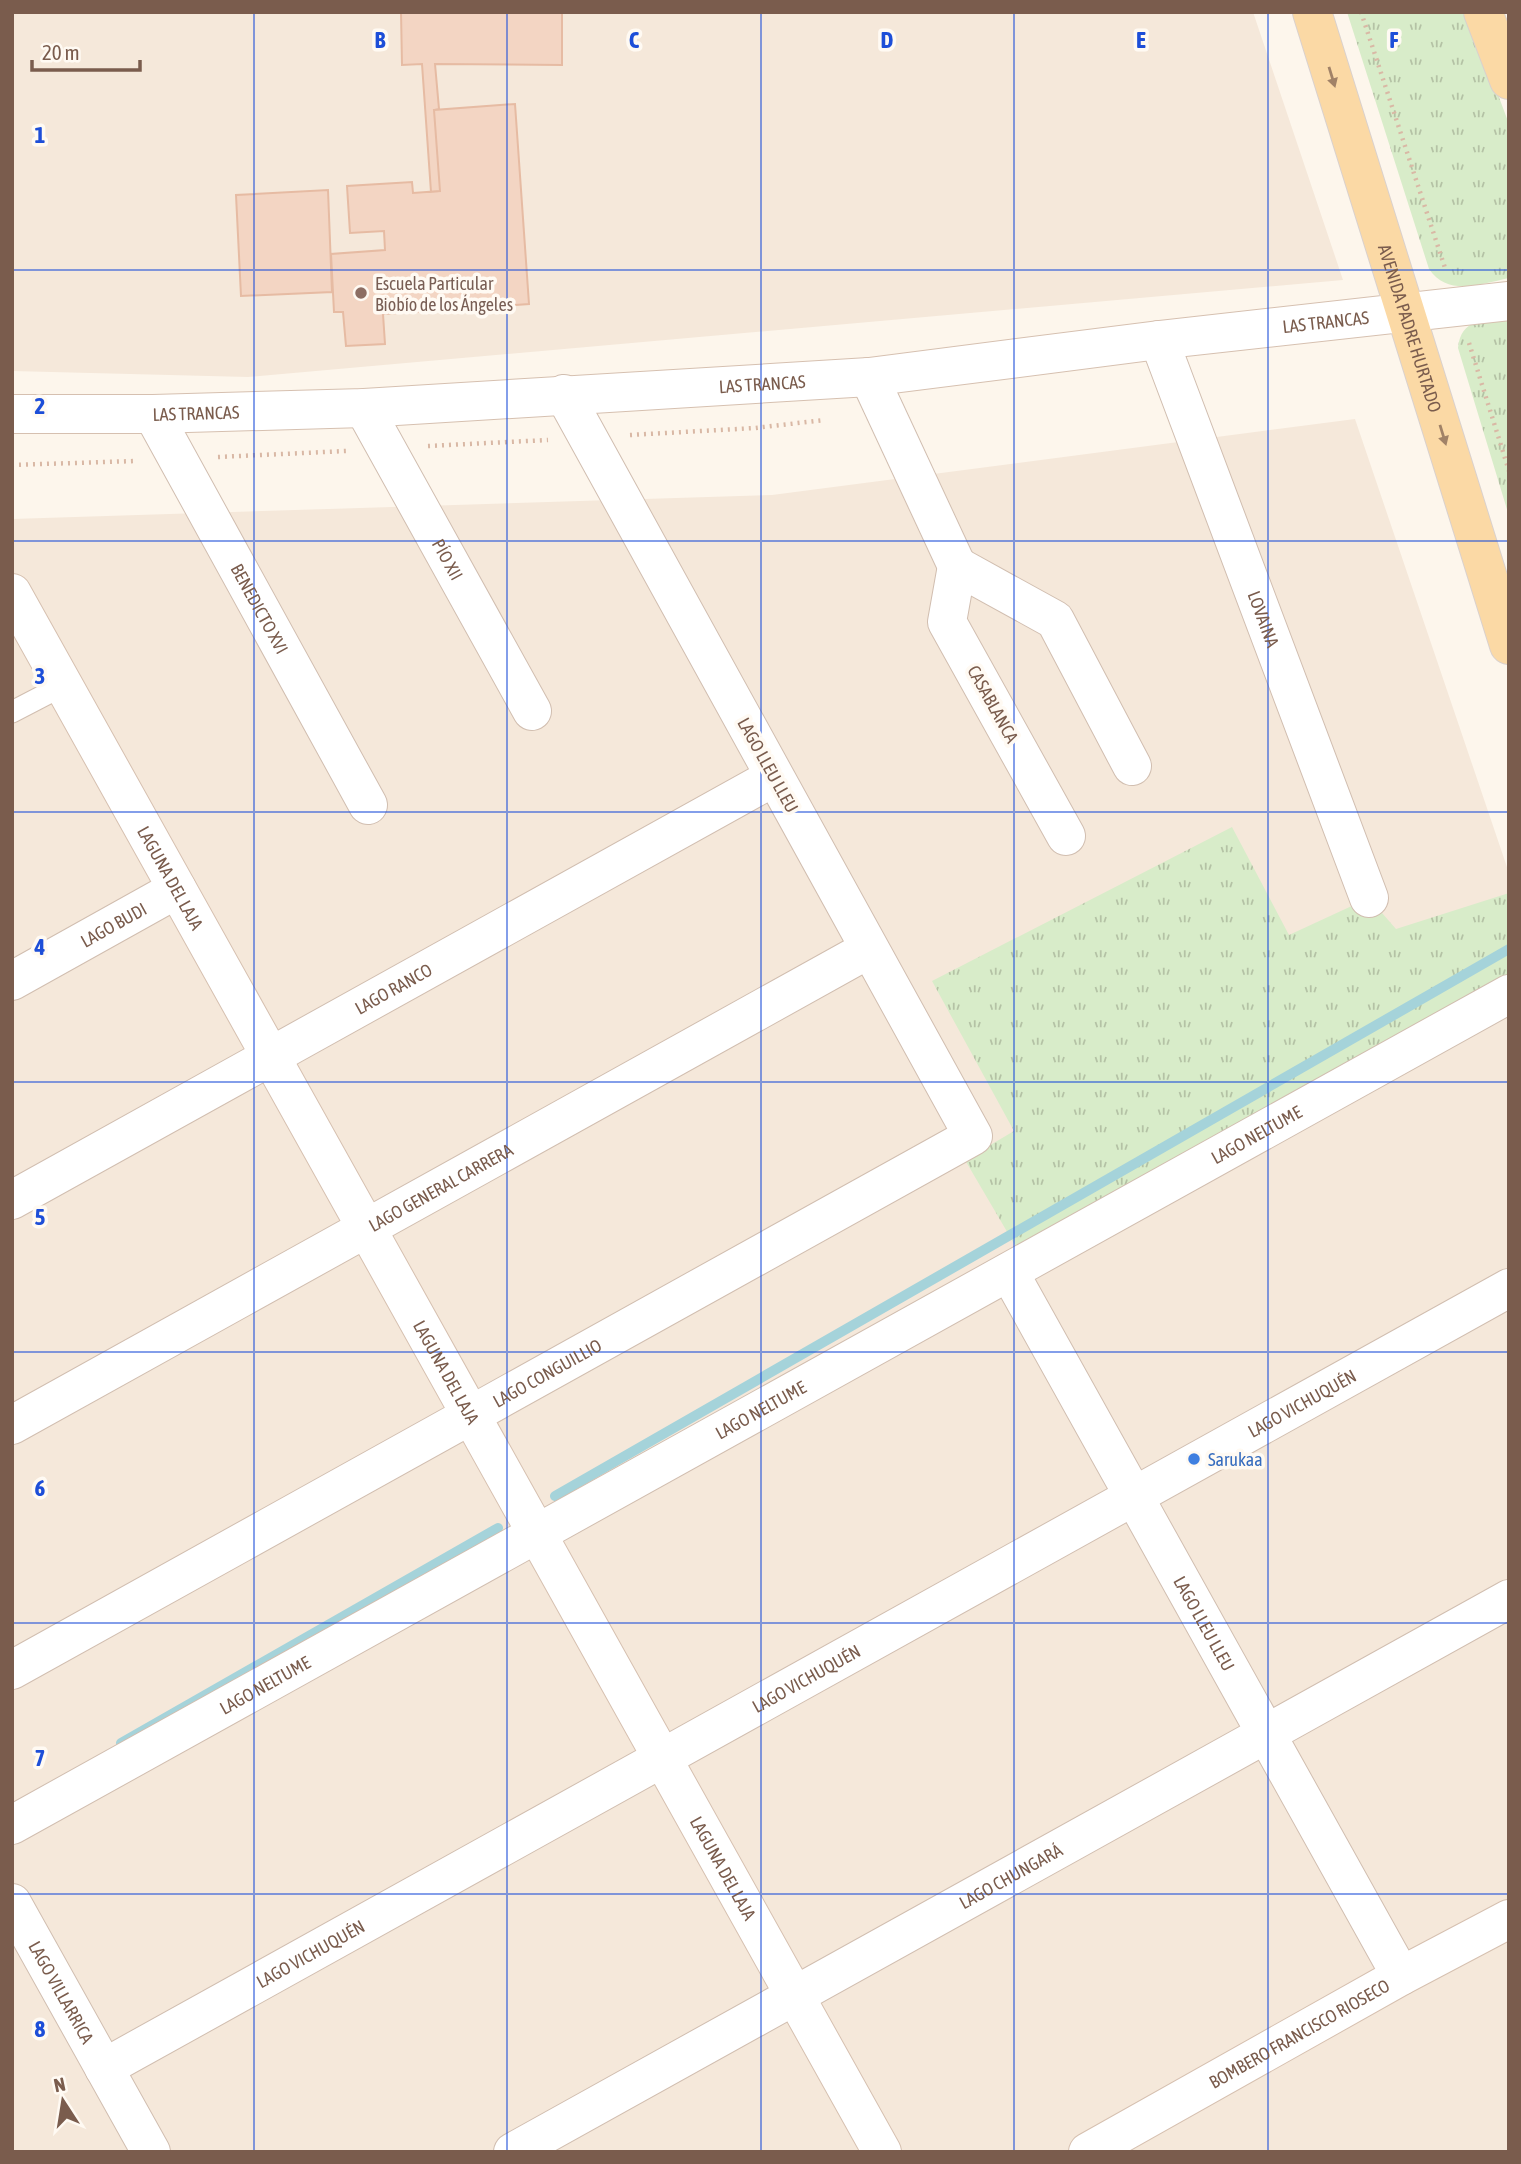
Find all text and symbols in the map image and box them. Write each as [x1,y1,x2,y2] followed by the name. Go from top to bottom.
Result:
[375,27,386,53] text: B
[629,27,640,53] text: C
[881,27,894,53] text: D
[1136,27,1146,53] text: E
[1389,27,1399,53] text: F
[32,28,140,72] scale bar
[42,40,80,64] text: 20 m
[1328,67,1338,88] one-way arrow
[35,122,46,148] text: 1
[1374,242,1446,414] street label: AVENIDA PADRE HURTADO
[375,273,513,315] place label: Escuela Particular Biobío de los Ángeles
[353,285,369,301] marker: Escuela Particular Biobío de los Ángeles
[1281,306,1370,337] street label: LAS TRANCAS
[718,370,807,397] street label: LAS TRANCAS
[35,393,45,419] text: 2
[152,401,240,425] street label: LAS TRANCAS
[1438,425,1449,446] one-way arrow
[428,535,468,584] street label: PÍO XII
[227,560,293,657] street label: BENEDICTO XVI
[1244,588,1284,650] street label: LOVAINA
[963,662,1023,746] street label: CASABLANCA
[35,663,45,689] text: 3
[733,714,803,816] street label: LAGO LLEU LLEU
[134,822,208,933] street label: LAGUNA DEL LAJA
[77,898,150,951] street label: LAGO BUDI
[34,934,46,960] text: 4
[351,959,435,1018] street label: LAGO RANCO
[1207,1101,1305,1168] street label: LAGO NELTUME
[365,1139,516,1235] street label: LAGO GENERAL CARRERA
[35,1204,46,1230] text: 5
[409,1316,484,1428] street label: LAGUNA DEL LAJA
[489,1334,605,1411] street label: LAGO CONGUILLIO
[1244,1365,1360,1441] street label: LAGO VICHUQUÉN
[711,1376,810,1443] street label: LAGO NELTUME
[1208,1449,1263,1470] place label: Sarukaa
[1186,1451,1202,1467] marker: Sarukaa
[35,1475,46,1501] text: 6
[1170,1572,1239,1674] street label: LAGO LLEU LLEU
[748,1640,864,1717] street label: LAGO VICHUQUÉN
[216,1651,314,1718] street label: LAGO NELTUME
[35,1745,45,1771] text: 7
[686,1812,761,1924] street label: LAGUNA DEL LAJA
[955,1839,1066,1913] street label: LAGO CHUNGARÁ
[253,1915,368,1992] street label: LAGO VICHUQUÉN
[25,1937,99,2047] street label: LAGO VILLARRICA
[1205,1974,1393,2092] street label: BOMBERO FRANCISCO RIOSECO
[35,2016,46,2042] text: 8
[28,2066,98,2136] north arrow
[52,2072,67,2096] text: N

